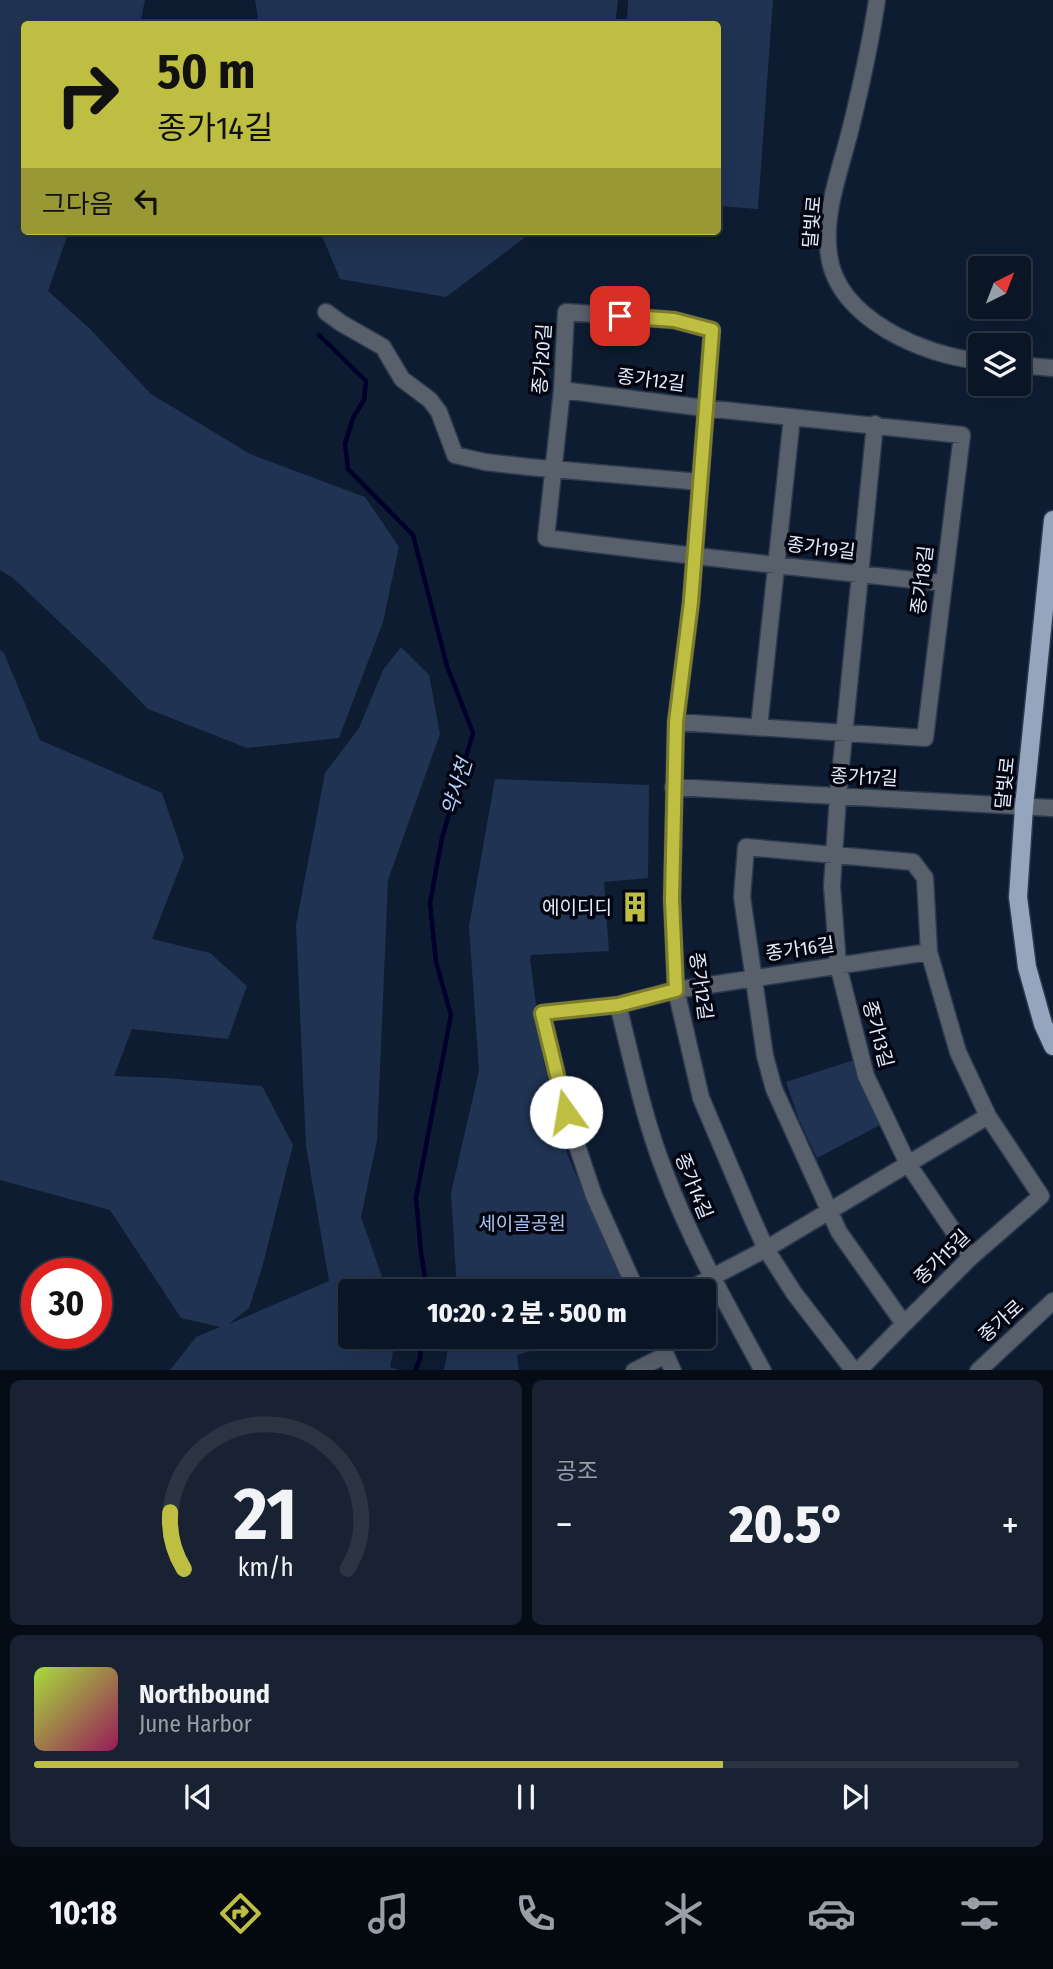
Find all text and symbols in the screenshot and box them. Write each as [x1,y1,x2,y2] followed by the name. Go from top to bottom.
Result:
[157,42,255,101] text: 50 m
[42,49,133,140] icon: right
[157,109,273,147] text: 종가14길
[128,182,166,220] icon: left
[42,189,114,220] text: 그다음
[798,195,826,249] street label: 달빛로
[968,256,1031,318] north arrow
[968,256,1031,396] map controls
[590,286,650,346] pin
[601,297,639,335] icon: arrive
[528,323,556,395] street label: 종가20길
[968,333,1031,396] button: layers
[616,364,686,396] street label: 종가12길
[785,532,857,564] street label: 종가19길
[906,544,938,616] street label: 종가18길
[436,753,479,819] water label: 약사천
[991,756,1019,810] street label: 달빛로
[830,764,898,790] street label: 종가17길
[618,890,652,924] building icon: 에이디디
[542,896,612,919] place label: 에이디디
[764,933,836,965] street label: 종가16길
[685,951,717,1021] street label: 종가12길
[858,998,898,1070] street label: 종가13길
[529,1075,603,1149] position arrow
[670,1150,718,1222] street label: 종가14길
[478,1212,566,1235] park label: 세이골공원
[909,1225,975,1289] street label: 종가15길
[21,1258,112,1349] speed limit sign: 30
[974,1295,1028,1347] street label: 종가로
[427,1298,627,1329] text: 10:20 · 2 분 · 500 m
[556,1457,598,1485] text: 공조
[233,1471,297,1558] text: 21
[729,1493,845,1556] text: 20.5°
[556,1502,573,1548] text: −
[1002,1502,1019,1548] text: +
[238,1552,294,1582] text: km/h
[139,1679,270,1710] text: Northbound
[139,1710,252,1738] text: June Harbor
[179,1778,217,1816] icon: previous
[507,1778,545,1816] icon: pause
[836,1778,874,1816] icon: next
[216,1889,265,1938] icon: directions
[364,1889,413,1938] icon: music
[511,1889,560,1938] icon: phone
[659,1889,708,1938] icon: climate
[807,1889,856,1938] icon: car
[955,1889,1004,1938] icon: filters
[49,1894,117,1932] text: 10:18

